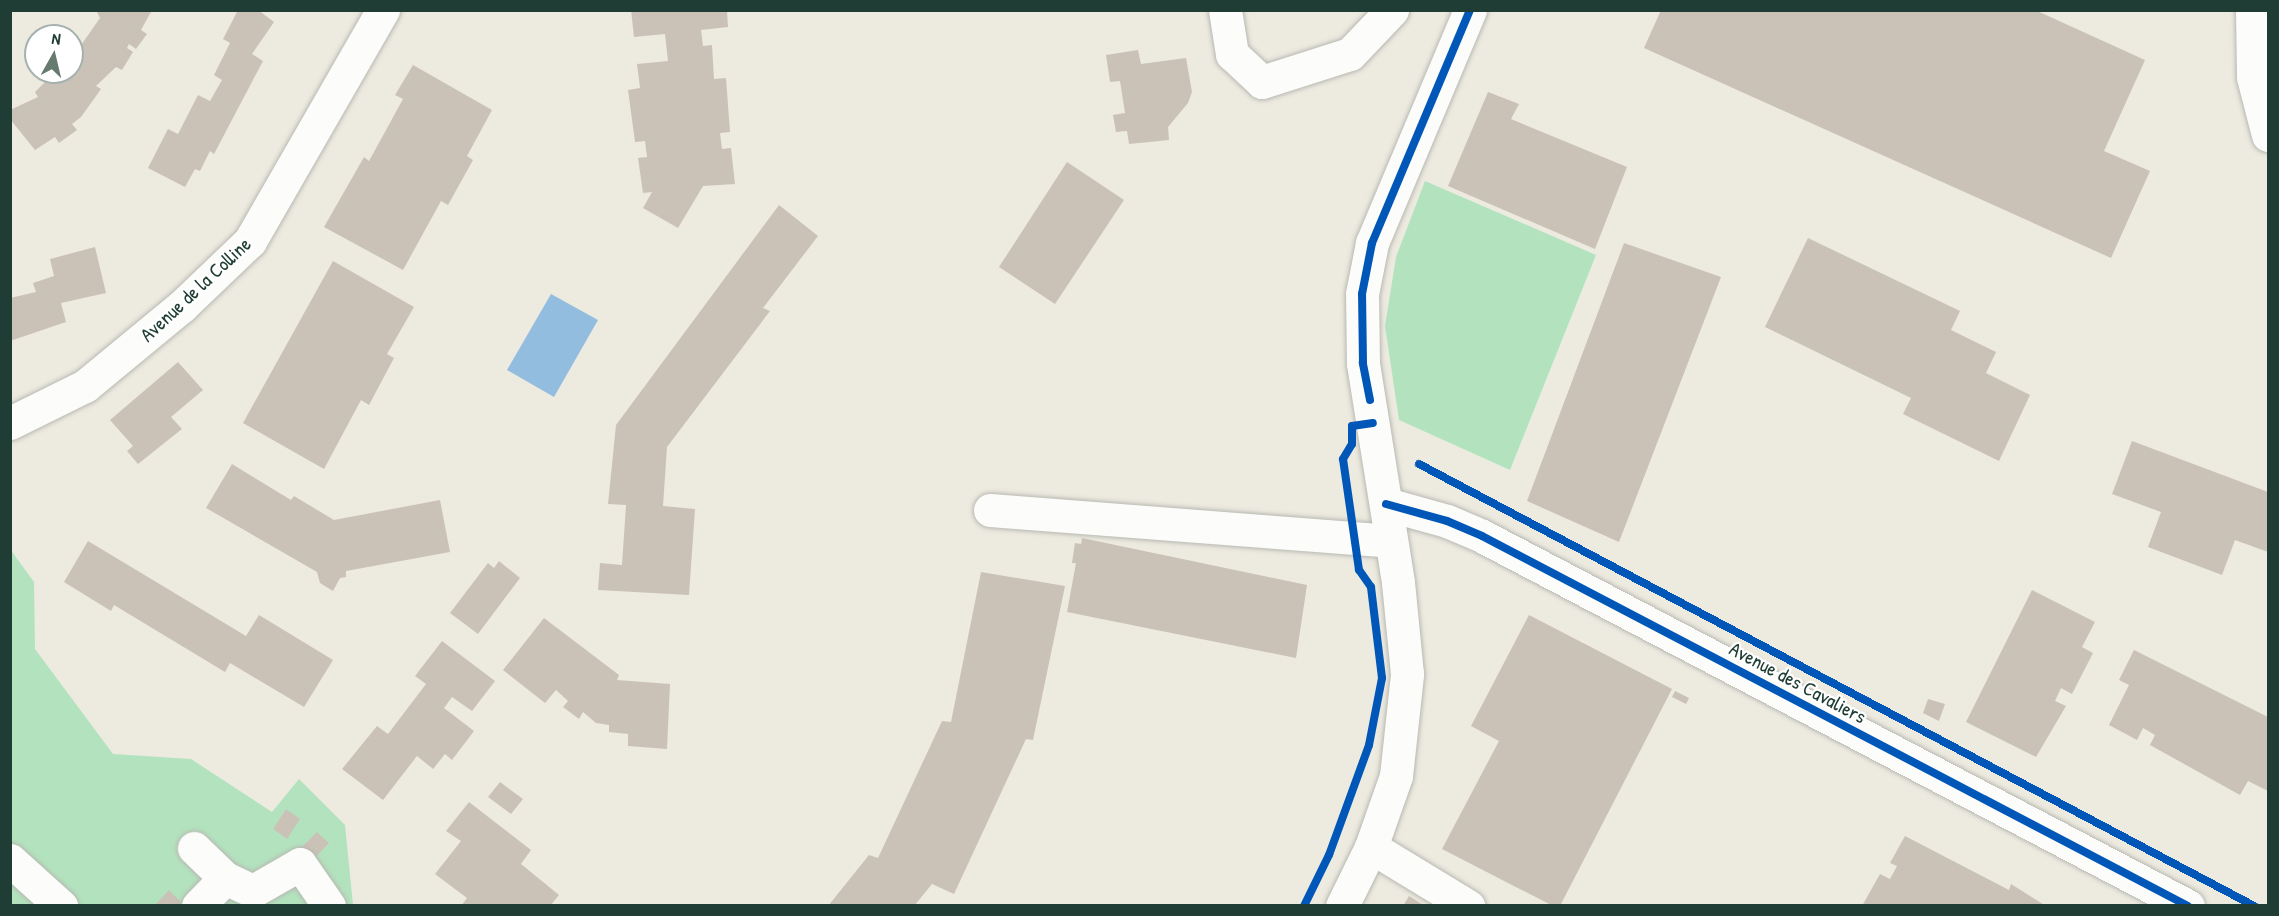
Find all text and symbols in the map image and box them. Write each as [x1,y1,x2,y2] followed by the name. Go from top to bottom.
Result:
[24,24,84,84] north arrow
[50,27,62,50] text: N
[135,232,255,346] street label: Avenue de la Colline
[1726,636,1870,728] street label: Avenue des Cavaliers

